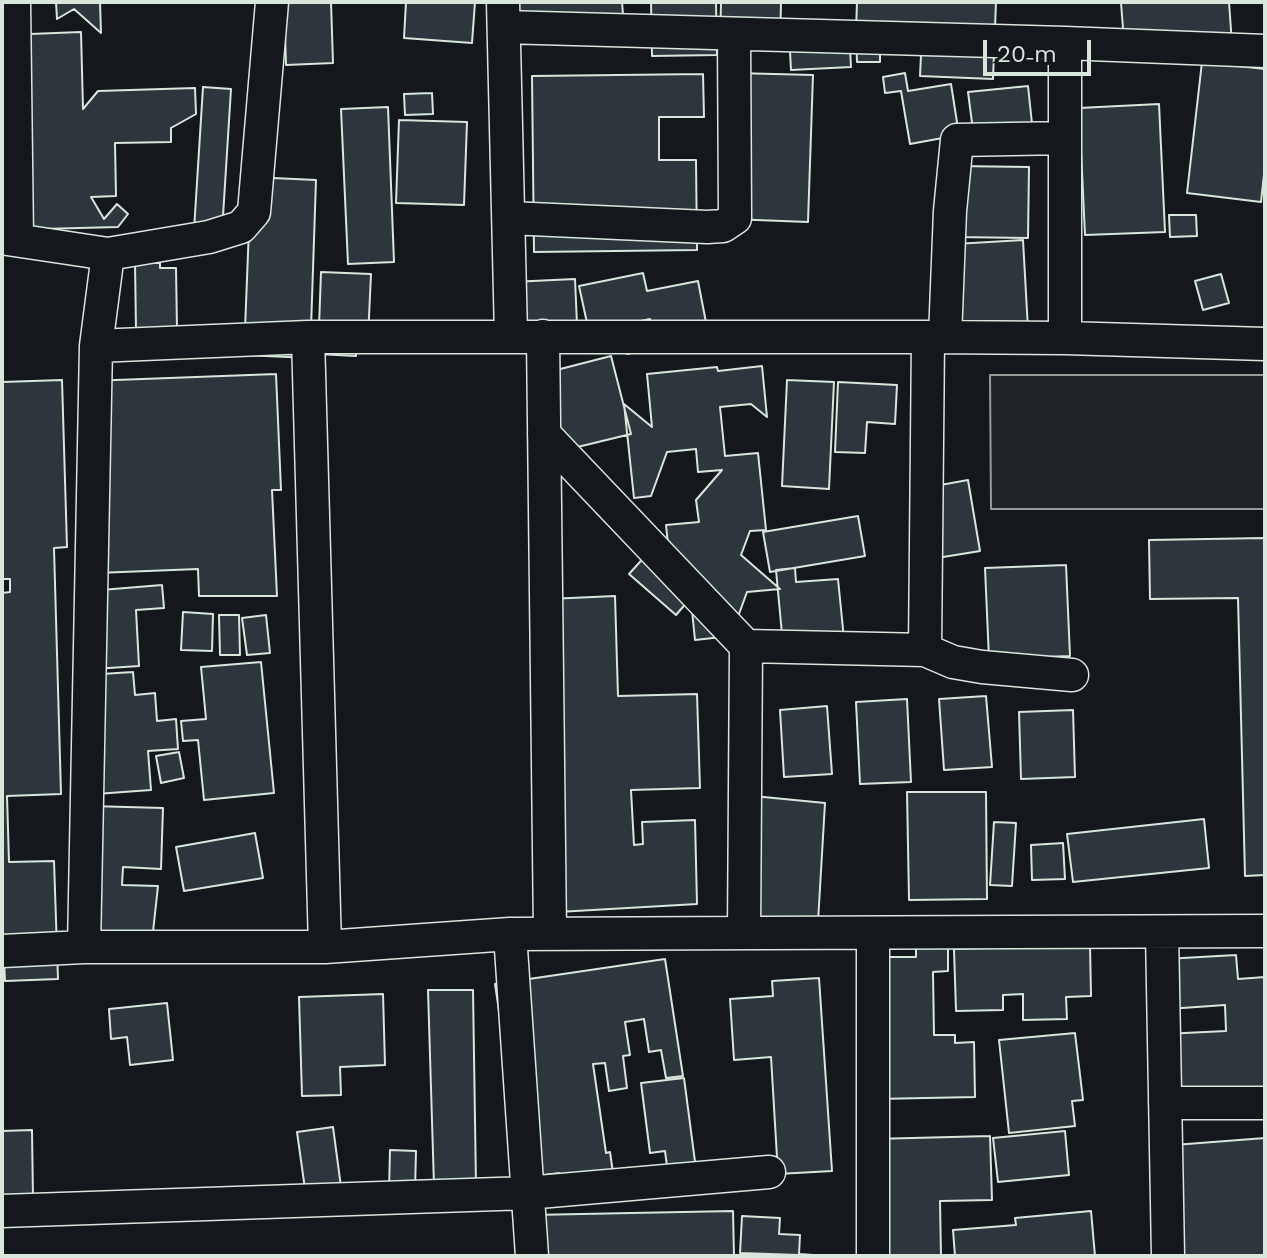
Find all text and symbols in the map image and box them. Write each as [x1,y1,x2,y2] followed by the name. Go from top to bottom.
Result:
[987,24,1095,74] scale bar
[997,40,1057,68] text: 20 m

